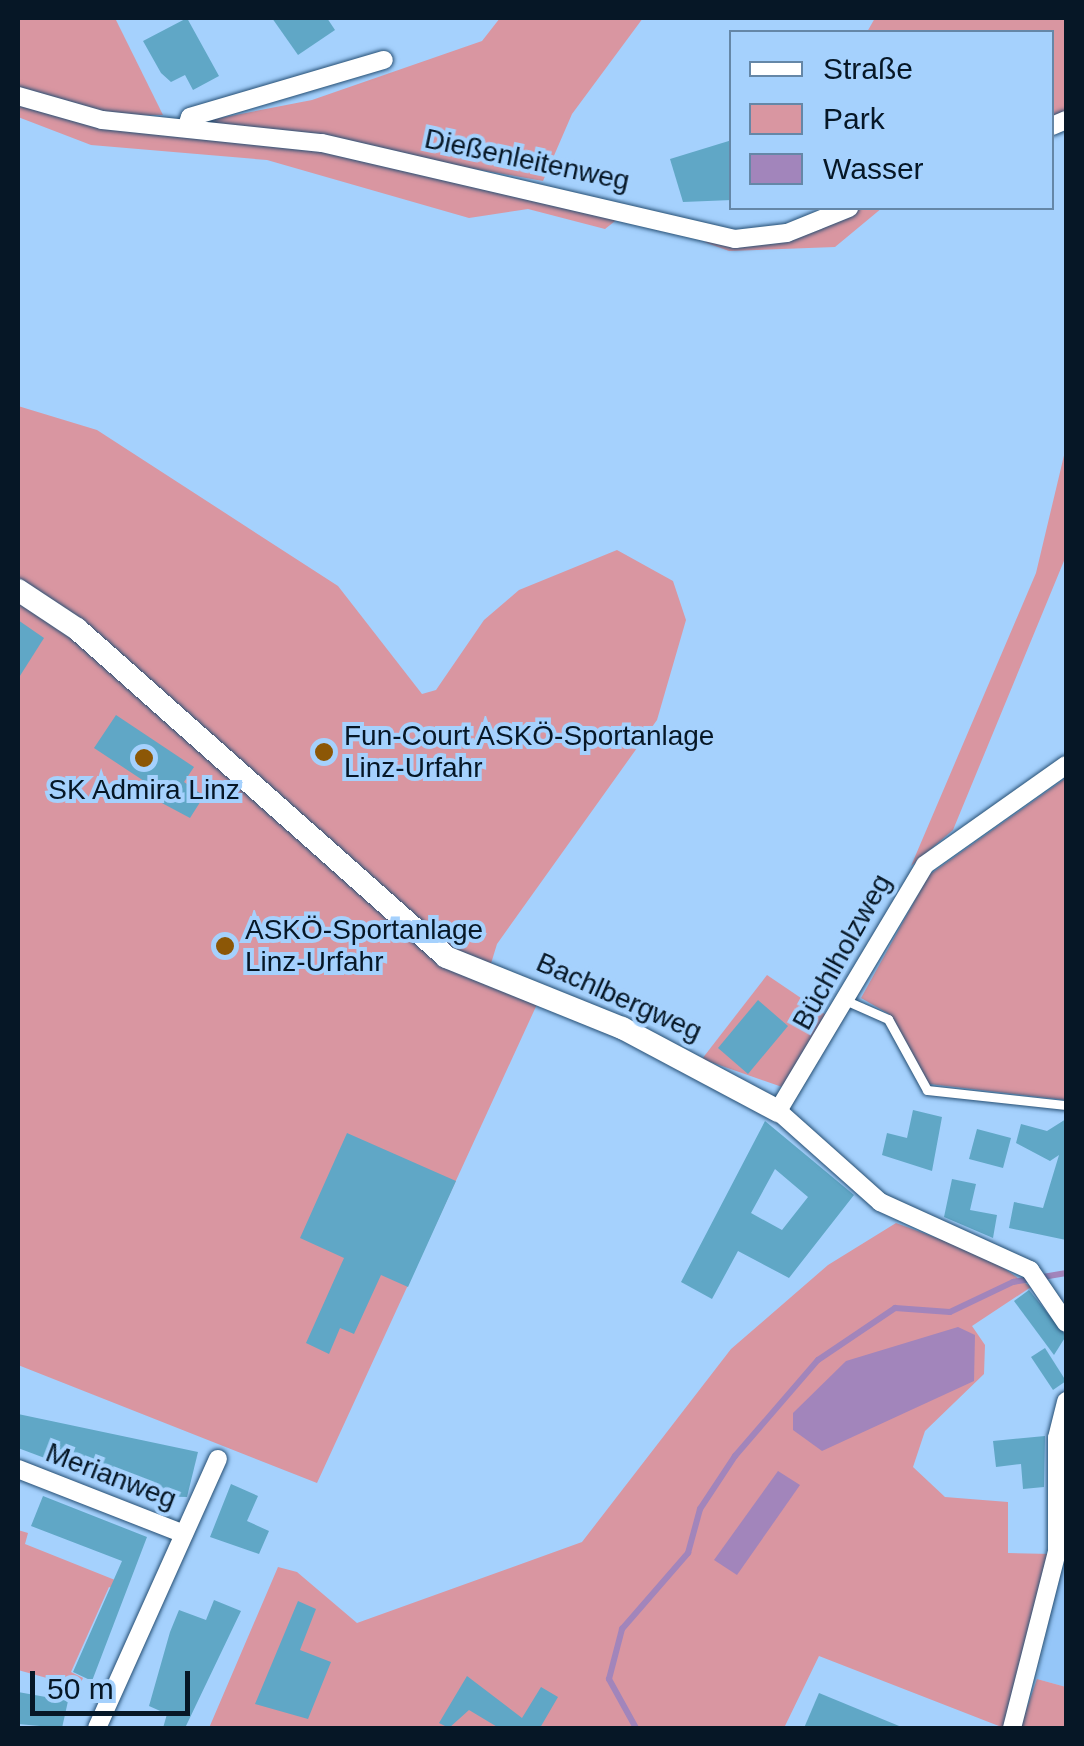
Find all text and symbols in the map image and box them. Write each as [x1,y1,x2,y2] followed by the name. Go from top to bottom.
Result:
[729,30,1054,210] legend
[823,52,913,85] text: Straße
[823,102,885,135] text: Park
[422,122,632,198] street label: Dießenleitenweg
[823,152,924,185] text: Wasser
[344,719,716,785] place label: Fun-Court ASKÖ-Sportanlage Linz-Urfahr
[313,741,335,763] marker: Fun-Court ASKÖ-Sportanlage Linz-Urfahr
[133,747,155,769] marker: SK Admira Linz
[48,773,240,807] place label: SK Admira Linz
[785,868,899,1036] street label: Büchlholzweg
[245,913,483,979] place label: ASKÖ-Sportanlage Linz-Urfahr
[214,935,236,957] marker: ASKÖ-Sportanlage Linz-Urfahr
[531,946,707,1048] street label: Bachlbergweg
[41,1436,181,1516] street label: Merianweg
[35,1651,195,1713] scale bar
[47,1672,114,1705] text: 50 m

